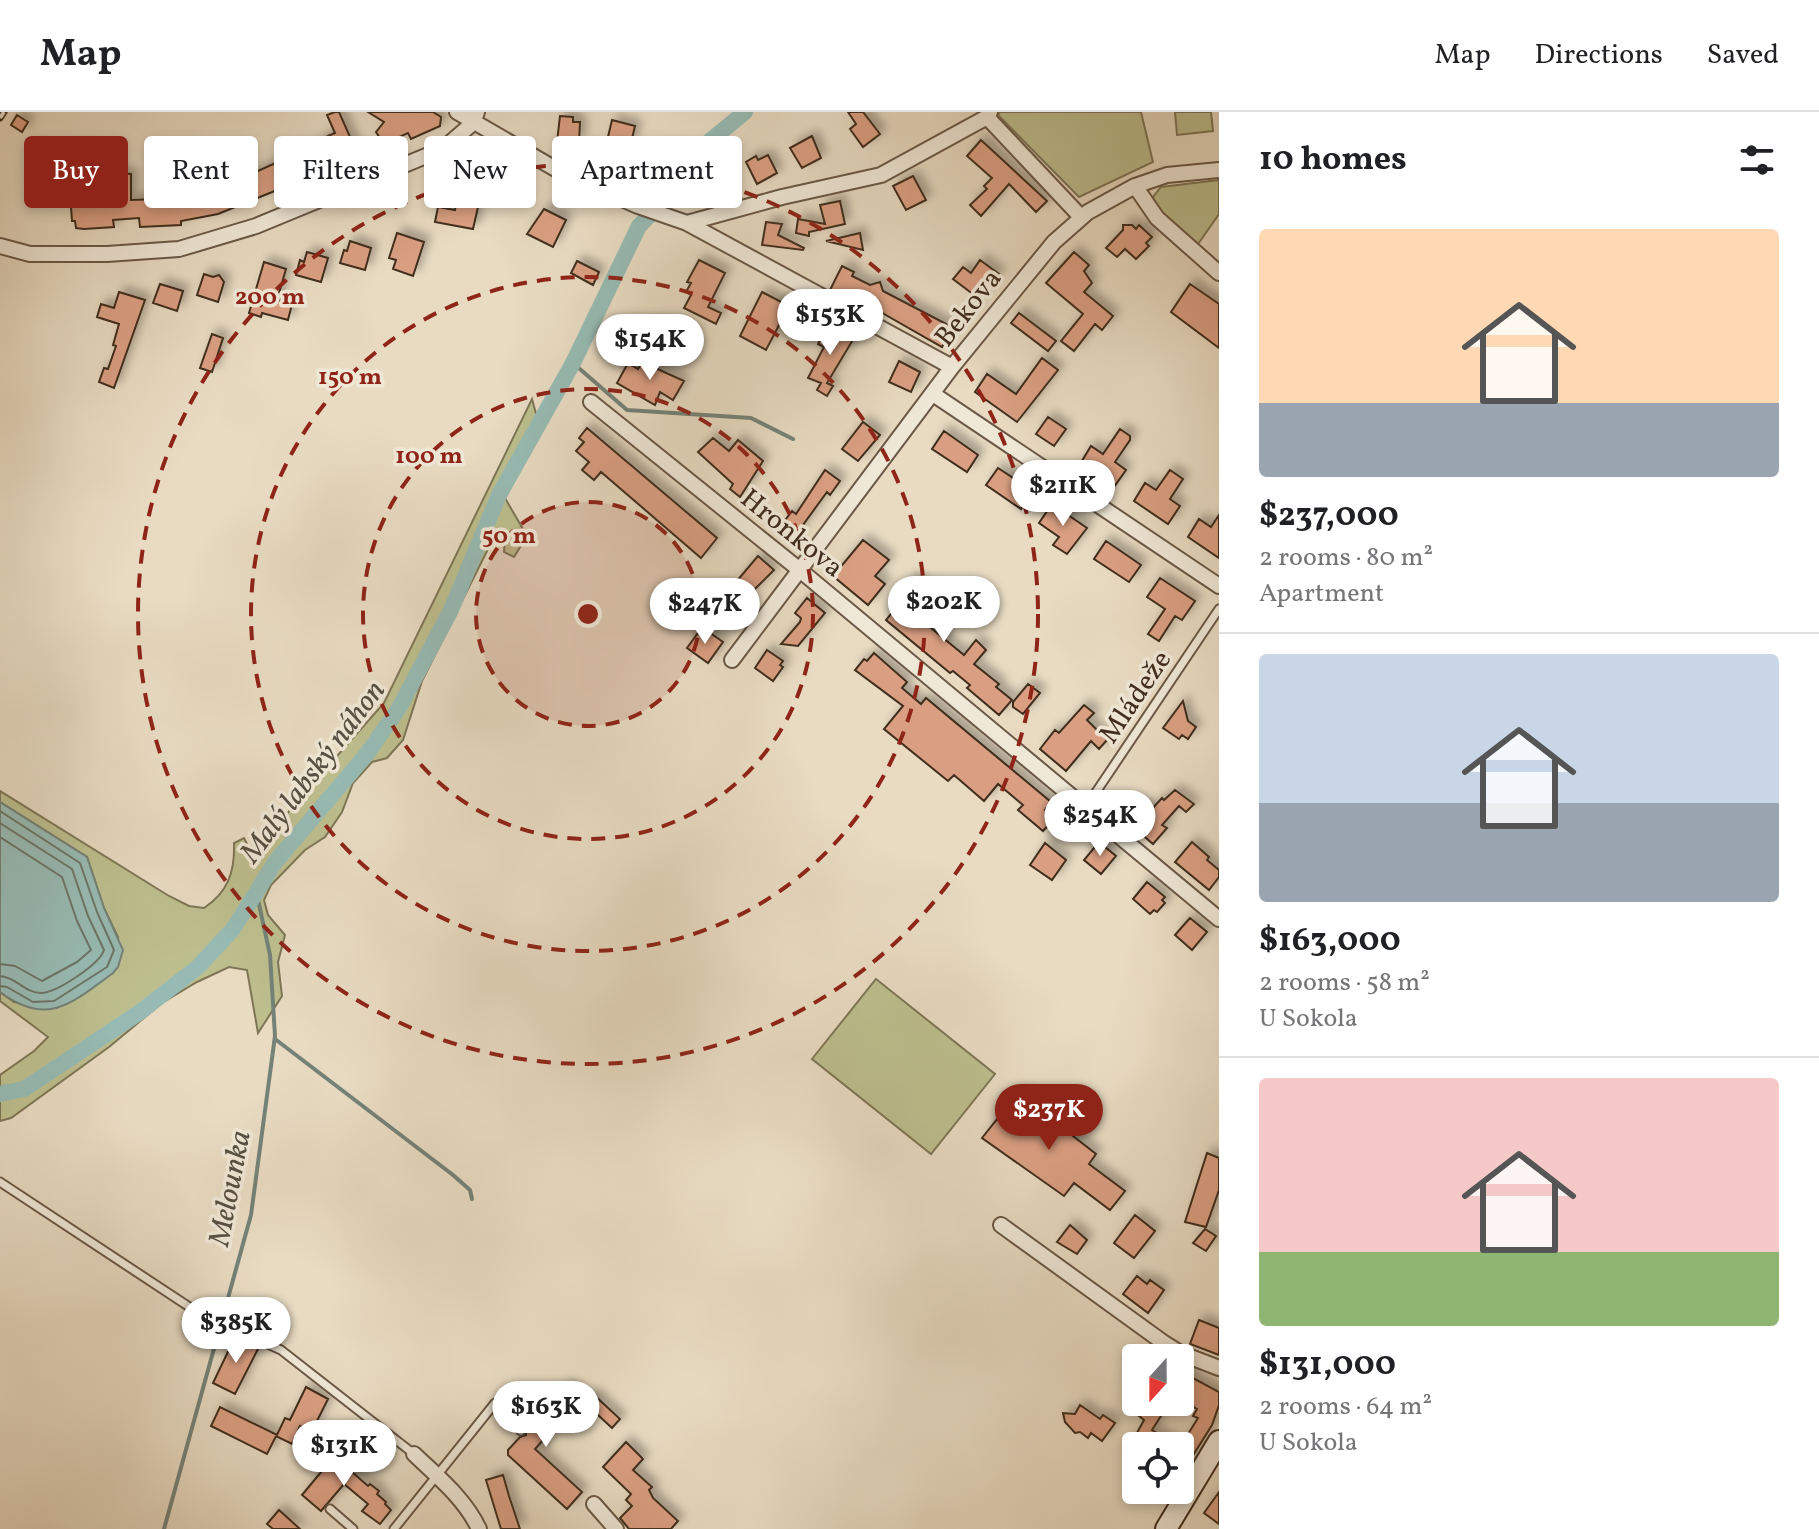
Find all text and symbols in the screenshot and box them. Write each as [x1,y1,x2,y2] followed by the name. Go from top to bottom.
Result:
[40,29,121,82] text: Map
[1435,36,1491,75] text: Map
[1535,36,1663,75] text: Directions
[1707,36,1779,75] text: Saved
[24,136,128,208] chip: Buy
[144,136,258,208] chip: Rent
[274,136,408,208] chip: Filters
[424,136,536,208] chip: New
[552,136,742,208] chip: Apartment
[1259,137,1407,184] text: 10 homes
[1735,138,1779,182] icon: filters
[926,262,1012,356] street label: Bekova
[235,281,305,315] text: 200 m
[1447,281,1591,425] icon: home
[774,289,886,357] pin: $153K
[795,297,865,333] text: $153K
[594,314,706,382] pin: $154K
[614,322,686,358] text: $154K
[318,361,382,395] text: 150 m
[395,440,463,474] text: 100 m
[1007,460,1119,528] pin: $211K
[1029,468,1097,504] text: $211K
[732,480,851,588] street label: Hronkova
[1259,493,1399,540] text: $237,000
[482,520,536,554] text: 50 m
[1259,540,1433,576] text: 2 rooms · 80 m²
[888,576,1000,644] pin: $202K
[1259,576,1384,612] text: Apartment
[649,578,761,646] pin: $247K
[906,584,982,620] text: $202K
[668,586,742,622] text: $247K
[574,600,602,628] centre of rings
[1091,643,1182,752] street label: Mládeže
[230,672,396,873] water label: Malý labský náhon
[1447,706,1591,850] icon: home
[1044,790,1156,858] pin: $254K
[1062,798,1138,834] text: $254K
[1259,918,1401,965] text: $163,000
[1259,965,1430,1001] text: 2 rooms · 58 m²
[1259,1001,1358,1037] text: U Sokola
[993,1084,1105,1152] pin: $237K
[1013,1092,1085,1128] text: $237K
[199,1127,263,1251] water label: Melounka
[1447,1130,1591,1274] icon: home
[180,1297,292,1365] pin: $385K
[200,1305,272,1341] text: $385K
[1259,1342,1396,1389] text: $131,000
[1122,1344,1194,1416] north arrow
[1122,1344,1194,1504] map controls
[490,1381,602,1449] pin: $163K
[510,1389,582,1425] text: $163K
[1259,1389,1432,1425] text: 2 rooms · 64 m²
[288,1420,400,1488] pin: $131K
[1259,1425,1358,1461] text: U Sokola
[310,1428,378,1464] text: $131K
[1122,1432,1194,1504] button: locate

